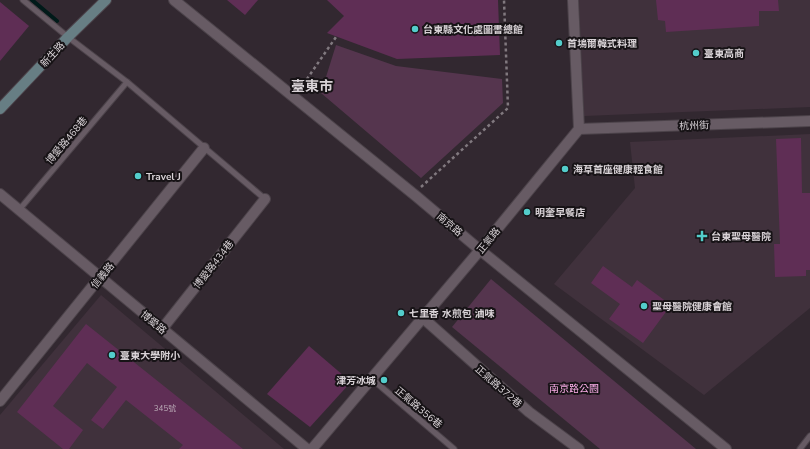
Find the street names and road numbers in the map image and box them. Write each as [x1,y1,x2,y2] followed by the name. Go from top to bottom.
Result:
[37,39,68,70] street label: 新生路
[43,114,91,167] street label: 博愛路468巷
[679,118,709,134] street label: 杭州街
[433,210,465,240] street label: 南京路
[474,225,504,257] street label: 正氣路
[190,237,237,292] street label: 博愛路434巷
[88,260,118,292] street label: 信義路
[137,308,169,338] street label: 博愛路
[472,362,525,411] street label: 正氣路372巷
[392,384,445,432] street label: 正氣路356巷

